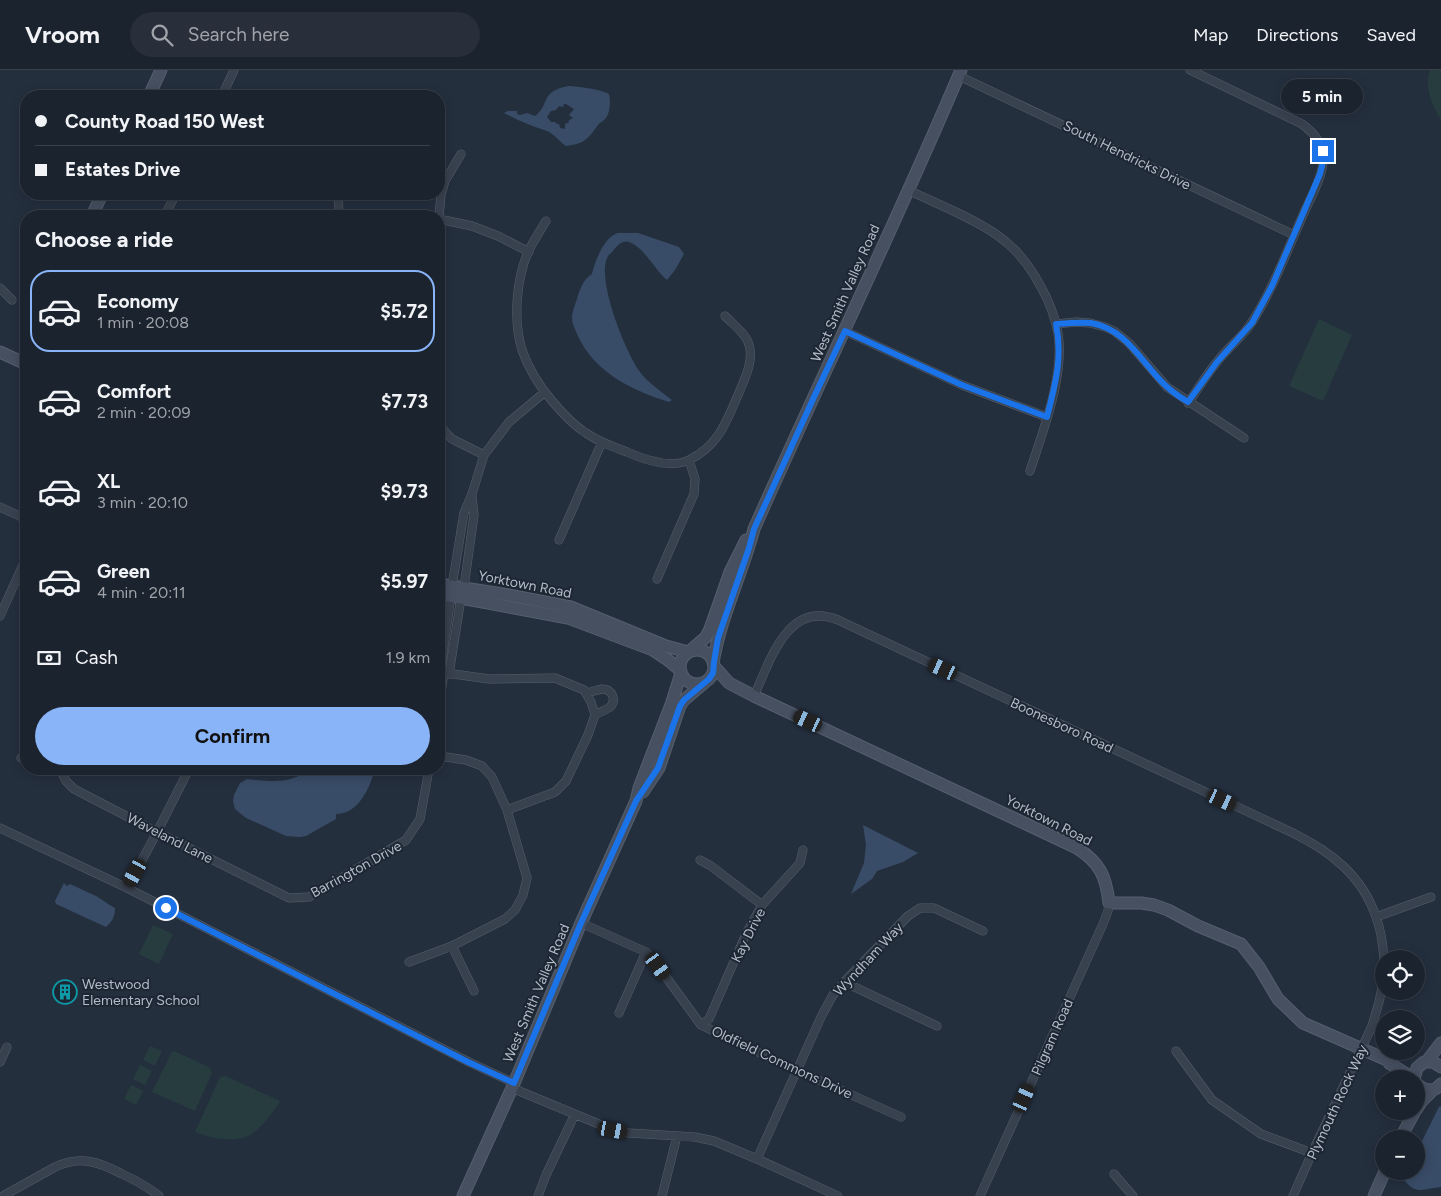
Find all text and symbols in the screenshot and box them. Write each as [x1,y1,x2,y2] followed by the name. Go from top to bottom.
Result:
[130,12,480,57] search box
[25,20,100,49] text: Vroom
[148,21,176,49] icon: search
[188,23,289,46] text: Search here
[1193,24,1228,46] text: Map
[1256,24,1338,46] text: Directions
[1366,24,1416,46] text: Saved
[1282,78,1364,114] callout: 5 min
[1302,87,1342,106] text: 5 min
[65,110,265,133] text: County Road 150 West
[1060,117,1194,194] street label: South Hendricks Drive
[1312,140,1334,162] route end
[65,158,180,181] text: Estates Drive
[807,222,884,365] street label: West Smith Valley Road
[35,226,173,253] text: Choose a ride
[37,289,82,334] icon: car
[97,290,179,313] text: Economy
[380,300,428,323] text: $5.72
[97,313,189,332] text: 1 min · 20:08
[37,379,82,424] icon: car
[97,380,172,403] text: Comfort
[381,390,428,413] text: $7.73
[97,403,191,422] text: 2 min · 20:09
[37,469,82,514] icon: car
[97,470,120,493] text: XL
[381,480,428,503] text: $9.73
[97,493,188,512] text: 3 min · 20:10
[37,559,82,604] icon: car
[97,560,150,583] text: Green
[477,567,573,602] street label: Yorktown Road
[380,570,428,593] text: $5.97
[97,583,186,602] text: 4 min · 20:11
[35,644,63,672] icon: cash
[75,646,118,669] text: Cash
[386,648,430,667] text: 1.9 km
[926,656,959,682] car
[1008,694,1116,757] street label: Boonesboro Road
[35,707,430,765] button: Confirm
[791,708,824,734] car
[1205,787,1238,813] car
[1003,791,1095,850] street label: Yorktown Road
[124,809,216,868] street label: Waveland Lane
[308,837,405,901] street label: Barrington Drive
[121,856,148,890] car
[155,897,177,919] route start
[728,905,769,965] street label: Kay Drive
[830,919,907,1000] street label: Wyndham Way
[500,921,573,1065] street label: West Smith Valley Road
[643,949,672,983] car
[1375,950,1425,1180] map controls
[1375,950,1425,1000] button: locate
[82,976,200,1009] place label: Westwood Elementary School
[52,979,78,1005] building icon: Westwood Elementary School
[1028,996,1077,1078] street label: Pilgram Road
[1375,1010,1425,1060] button: layers
[709,1022,855,1103] street label: Oldfield Commons Drive
[1303,1041,1372,1162] street label: Plymouth Rock Way
[1375,1070,1425,1120] button: +
[1011,1081,1036,1115] car
[596,1120,629,1140] car
[1375,1130,1425,1180] button: −

